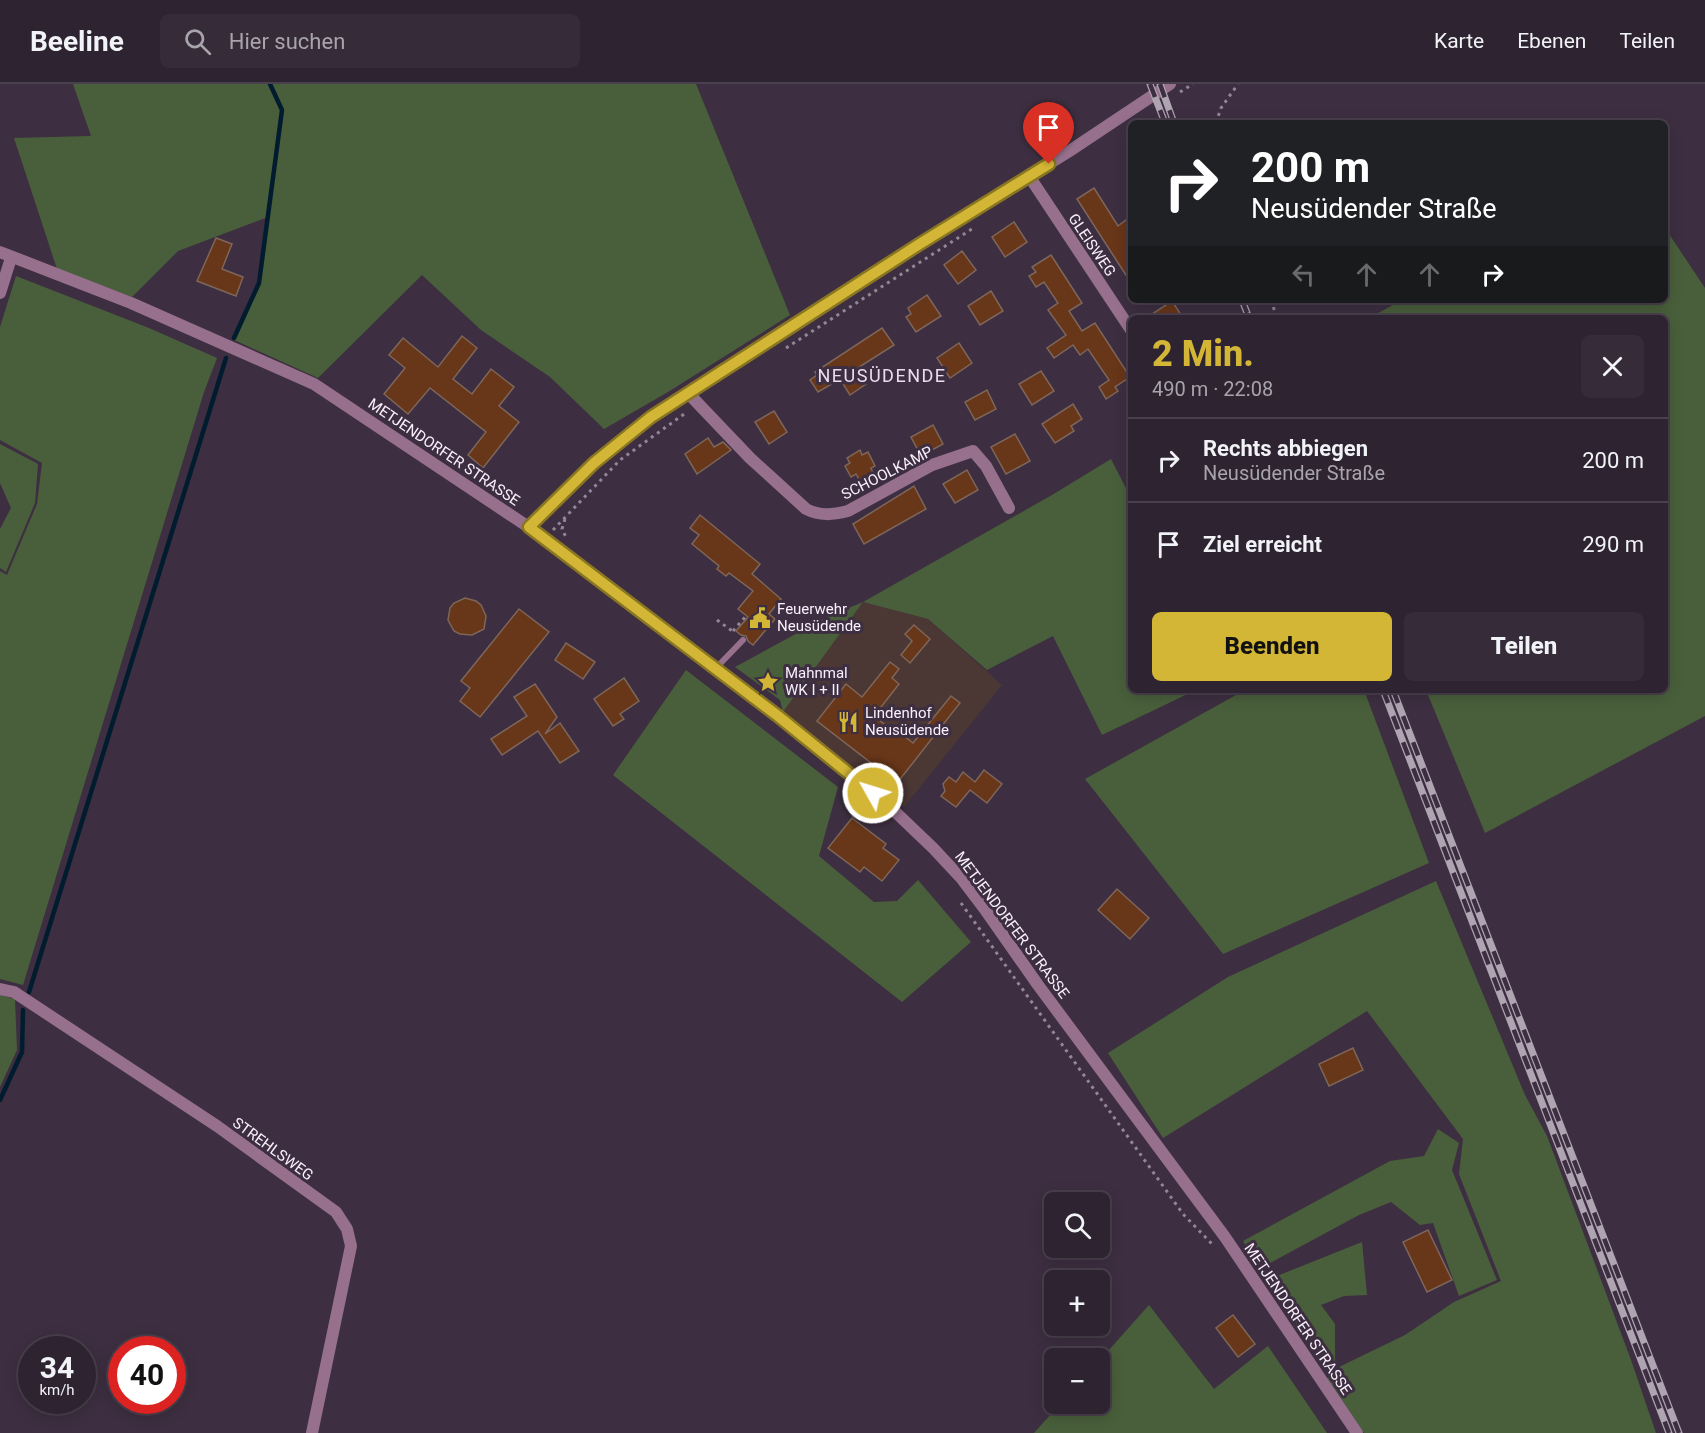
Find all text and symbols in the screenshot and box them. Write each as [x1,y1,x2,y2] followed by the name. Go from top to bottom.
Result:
[160,14,580,68] search box
[30,25,124,58] text: Beeline
[181,25,214,58] icon: search
[229,29,345,54] text: Hier suchen
[1434,29,1484,53] text: Karte
[1517,29,1586,53] text: Ebenen
[1619,29,1675,53] text: Teilen
[1023,102,1074,164] pin
[1032,111,1065,144] icon: arrive
[1251,143,1370,192] text: 200 m
[1152,144,1230,222] icon: right
[1251,193,1497,225] text: Neusüdender Straße
[1064,210,1120,280] street label: GLEISWEG
[1287,258,1320,291] icon: left
[1350,258,1383,291] icon: ahead
[1413,258,1446,291] icon: ahead
[1476,258,1509,291] icon: right
[1152,333,1254,375] text: 2 Min.
[1581,335,1644,398] button: close
[817,365,947,386] district label: NEUSÜDENDE
[1152,377,1273,401] text: 490 m · 22:08
[365,395,524,510] street label: METJENDORFER STRASSE
[1203,436,1368,461] text: Rechts abbiegen
[838,442,936,504] street label: SCHOOLKAMP
[1152,444,1185,477] icon: right
[1582,448,1644,473] text: 200 m
[1203,461,1385,485] text: Neusüdender Straße
[1152,528,1185,561] icon: arrive
[1203,532,1322,557] text: Ziel erreicht
[1582,532,1644,557] text: 290 m
[777,600,861,635] place label: Feuerwehr Neusüdende
[748,606,772,630] public building icon: Feuerwehr Neusüdende
[1152,612,1392,681] button: Beenden
[1404,612,1644,681] button: Teilen
[785,664,848,699] place label: Mahnmal WK I + II
[756,670,780,694] place icon: Mahnmal WK I + II
[865,704,949,739] place label: Lindenhof Neusüdende
[836,710,860,734] restaurant icon: Lindenhof Neusüdende
[841,761,905,825] position arrow
[951,848,1073,1002] street label: METJENDORFER STRASSE
[229,1114,317,1184] street label: STREHLSWEG
[1044,1192,1110,1414] map controls
[1044,1192,1110,1258] button: search
[1241,1240,1356,1399] street label: METJENDORFER STRASSE
[1044,1270,1110,1336] button: +
[108,1336,186,1414] speed limit sign: 40
[1044,1348,1110,1414] button: −
[40,1350,74,1385] text: 34
[39,1381,75,1399] text: km/h

